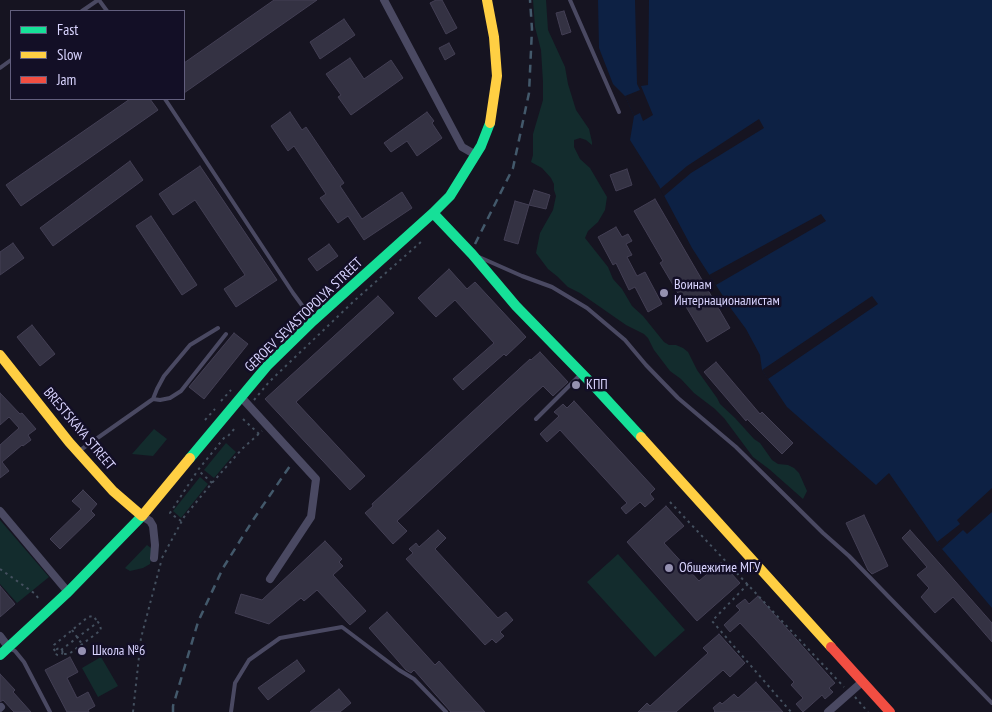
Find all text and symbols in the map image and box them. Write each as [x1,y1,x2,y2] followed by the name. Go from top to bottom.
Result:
[10,10,185,100] legend
[57,20,78,39] text: Fast
[57,45,82,64] text: Slow
[57,70,76,89] text: Jam
[242,254,366,376] street label: GEROEV SEVASTOPOLYA STREET
[674,277,780,310] place label: Воинам Интернационалистам
[658,287,670,299] marker: Воинам Интернационалистам
[586,377,608,393] place label: КПП
[570,379,582,391] marker: КПП
[40,384,118,474] street label: BRESTSKAYA STREET
[679,560,760,576] place label: Общежитие МГУ
[663,562,675,574] marker: Общежитие МГУ
[92,643,145,659] place label: Школа №6
[76,645,88,657] marker: Школа №6

